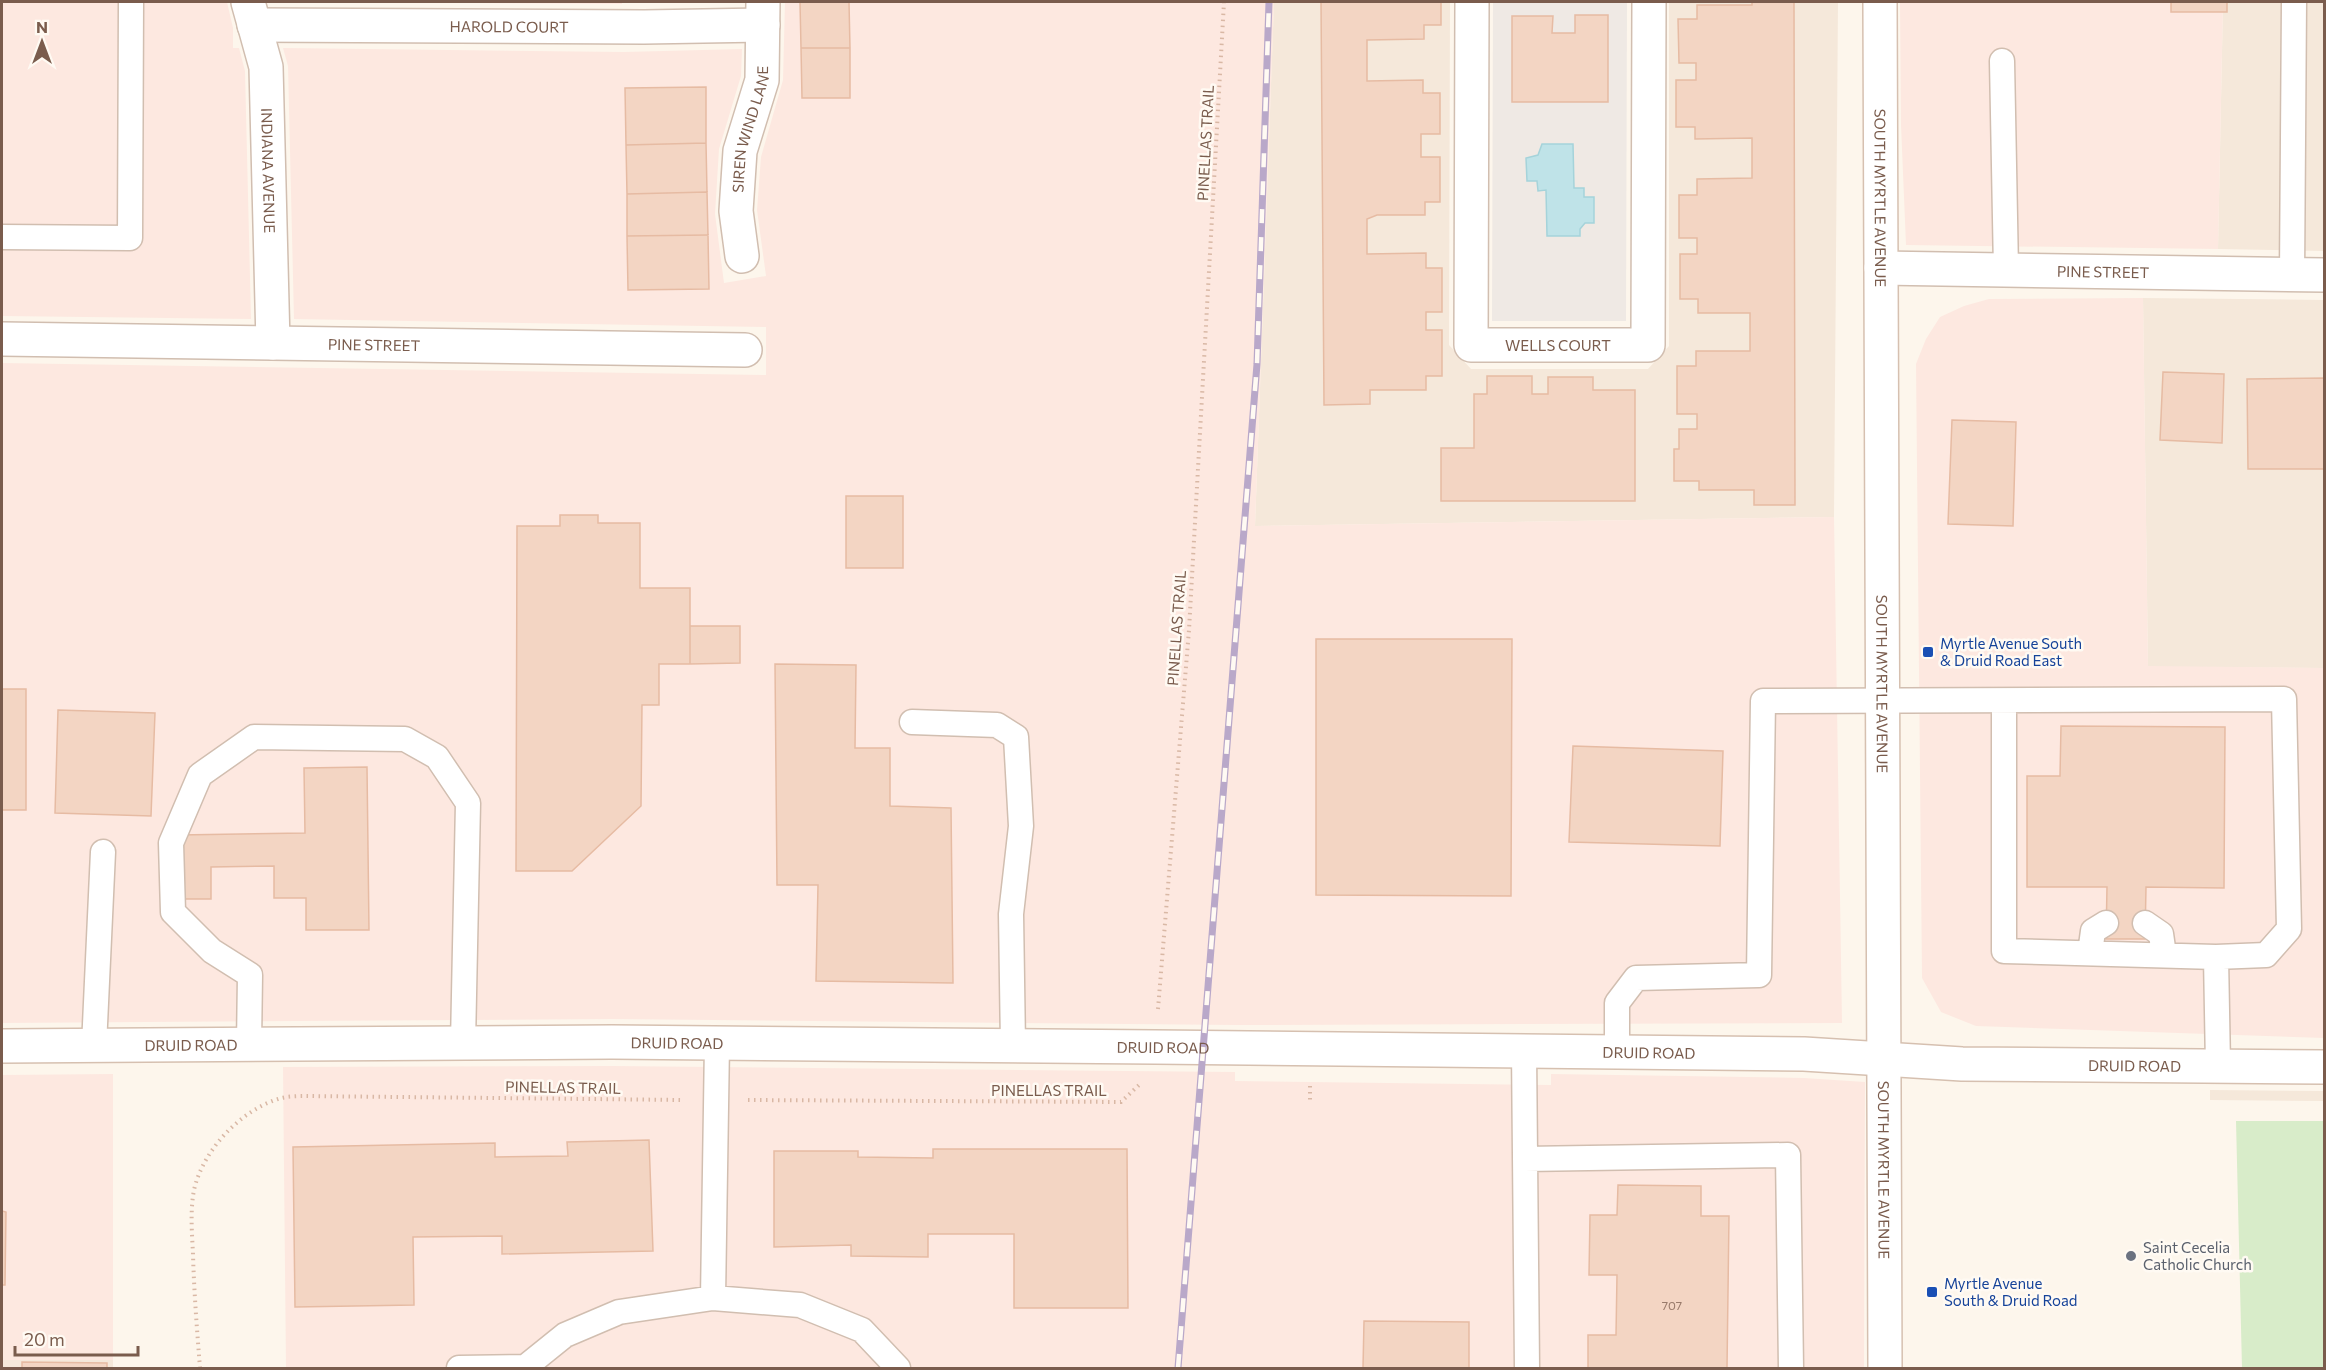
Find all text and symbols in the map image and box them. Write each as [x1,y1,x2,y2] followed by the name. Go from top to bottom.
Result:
[12,12,72,72] north arrow
[36,17,48,36] text: N
[449,17,569,36] street label: HAROLD COURT
[728,66,772,193] street label: SIREN WIND LANE
[1193,84,1217,201] street label: PINELLAS TRAIL
[258,108,279,234] street label: INDIANA AVENUE
[1871,109,1890,287] street label: SOUTH MYRTLE AVENUE
[2057,262,2150,281] street label: PINE STREET
[328,335,421,354] street label: PINE STREET
[1505,336,1611,354] street label: WELLS COURT
[1163,569,1189,686] street label: PINELLAS TRAIL
[1873,595,1892,773] street label: SOUTH MYRTLE AVENUE
[1940,634,2082,669] place label: Myrtle Avenue South & Druid Road East
[1921,645,1935,659] marker: Myrtle Avenue South & Druid Road East
[630,1033,724,1052] street label: DRUID ROAD
[144,1035,238,1054] street label: DRUID ROAD
[1116,1038,1210,1057] street label: DRUID ROAD
[1602,1043,1696,1062] street label: DRUID ROAD
[2088,1056,2181,1075] street label: DRUID ROAD
[505,1077,621,1097] street label: PINELLAS TRAIL
[991,1081,1107,1099] street label: PINELLAS TRAIL
[1875,1081,1894,1259] street label: SOUTH MYRTLE AVENUE
[2143,1238,2252,1273] place label: Saint Cecelia Catholic Church
[2124,1249,2138,1263] marker: Saint Cecelia Catholic Church
[1944,1274,2077,1309] place label: Myrtle Avenue South & Druid Road
[1925,1285,1939,1299] marker: Myrtle Avenue South & Druid Road
[1662,1298,1682,1312] house number: 707
[15,1319,138,1357] scale bar
[24,1328,65,1350] text: 20 m

